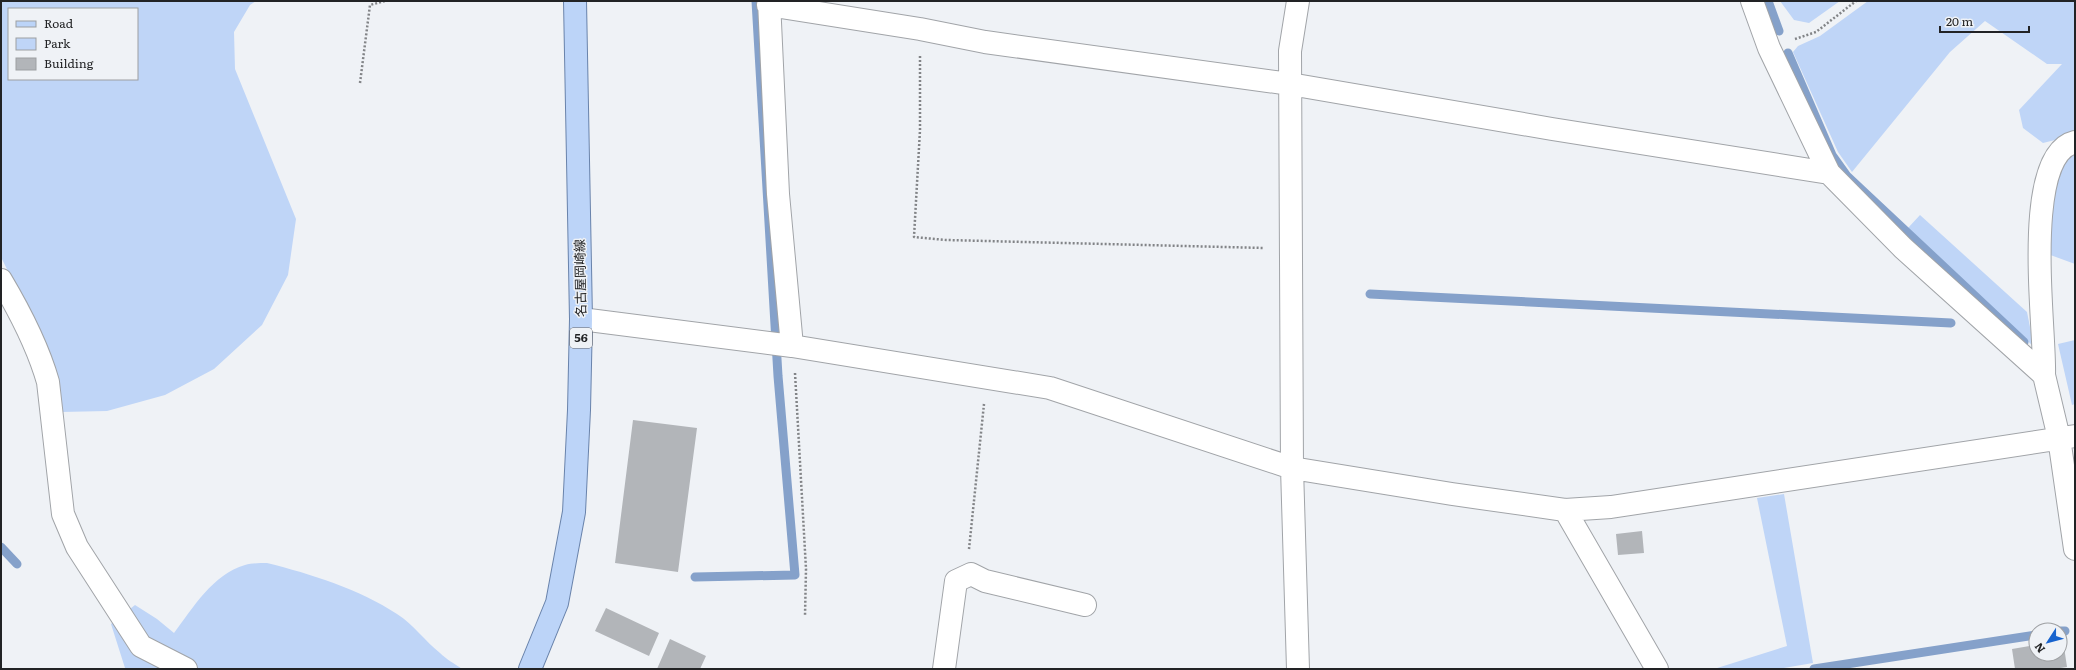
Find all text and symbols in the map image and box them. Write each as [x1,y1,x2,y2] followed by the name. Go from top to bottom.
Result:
[8,8,138,80] legend
[1940,8,2029,34] scale bar
[1946,12,1973,30] text: 20 m
[44,14,74,32] text: Road
[44,34,71,52] text: Park
[44,54,94,72] text: Building
[569,239,590,317] street label: 名古屋岡崎線
[570,328,592,348] road number: 56
[2028,622,2068,662] north arrow
[2030,640,2048,657] text: N

